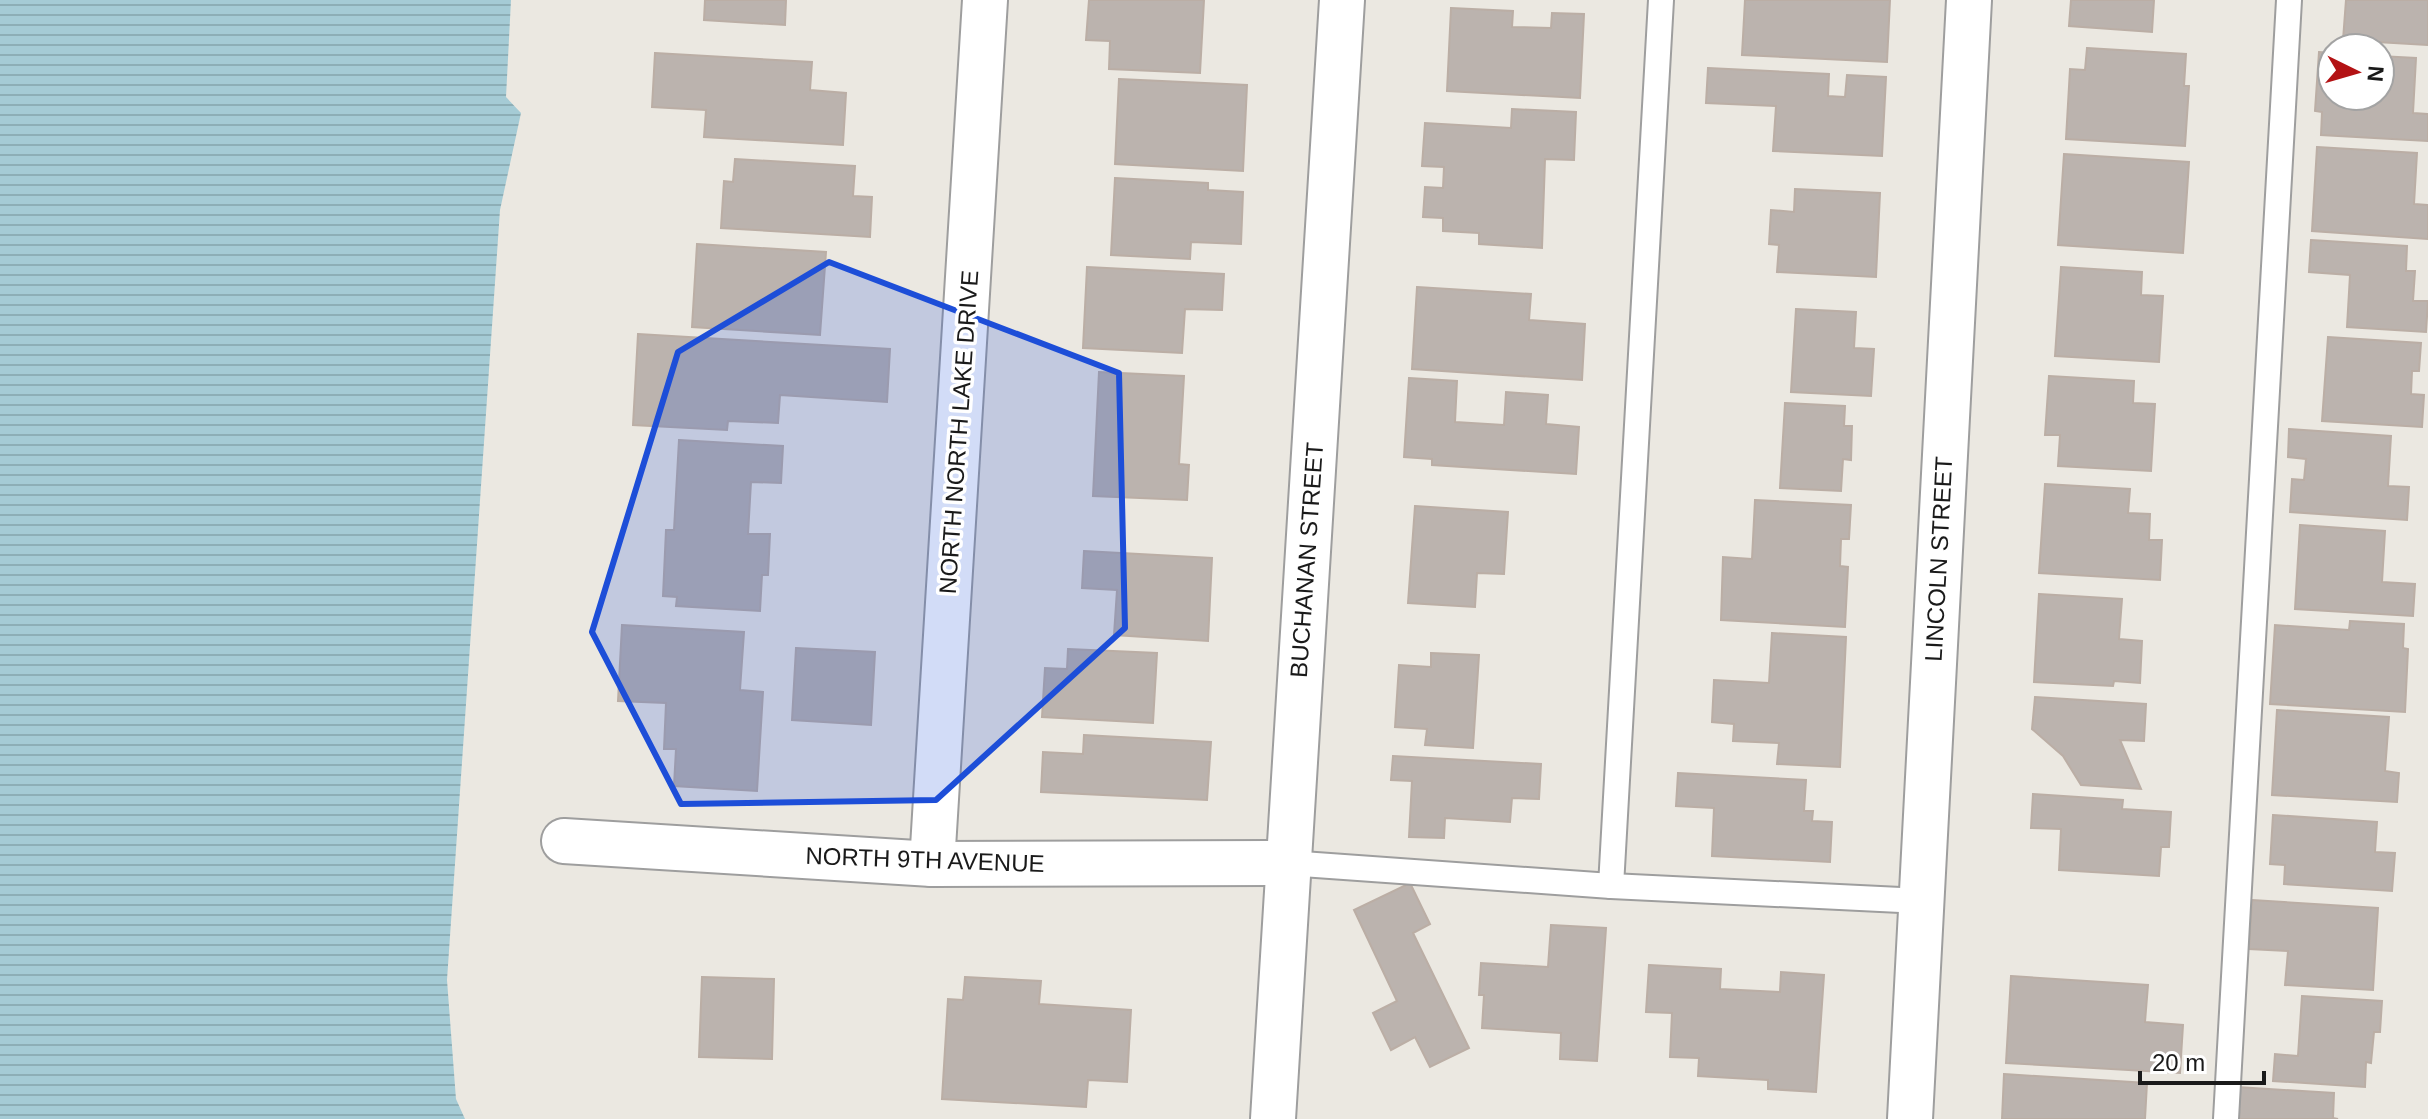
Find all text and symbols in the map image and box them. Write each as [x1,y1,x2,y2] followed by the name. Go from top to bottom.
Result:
[2316,32,2396,112] north arrow
[2362,65,2389,83] text: N
[934,269,983,595] street label: NORTH NORTH LAKE DRIVE
[1285,441,1328,679] street label: BUCHANAN STREET
[1920,455,1957,662] street label: LINCOLN STREET
[805,842,1045,877] street label: NORTH 9TH AVENUE
[2140,1035,2264,1085] scale bar
[2152,1049,2205,1076] text: 20 m

